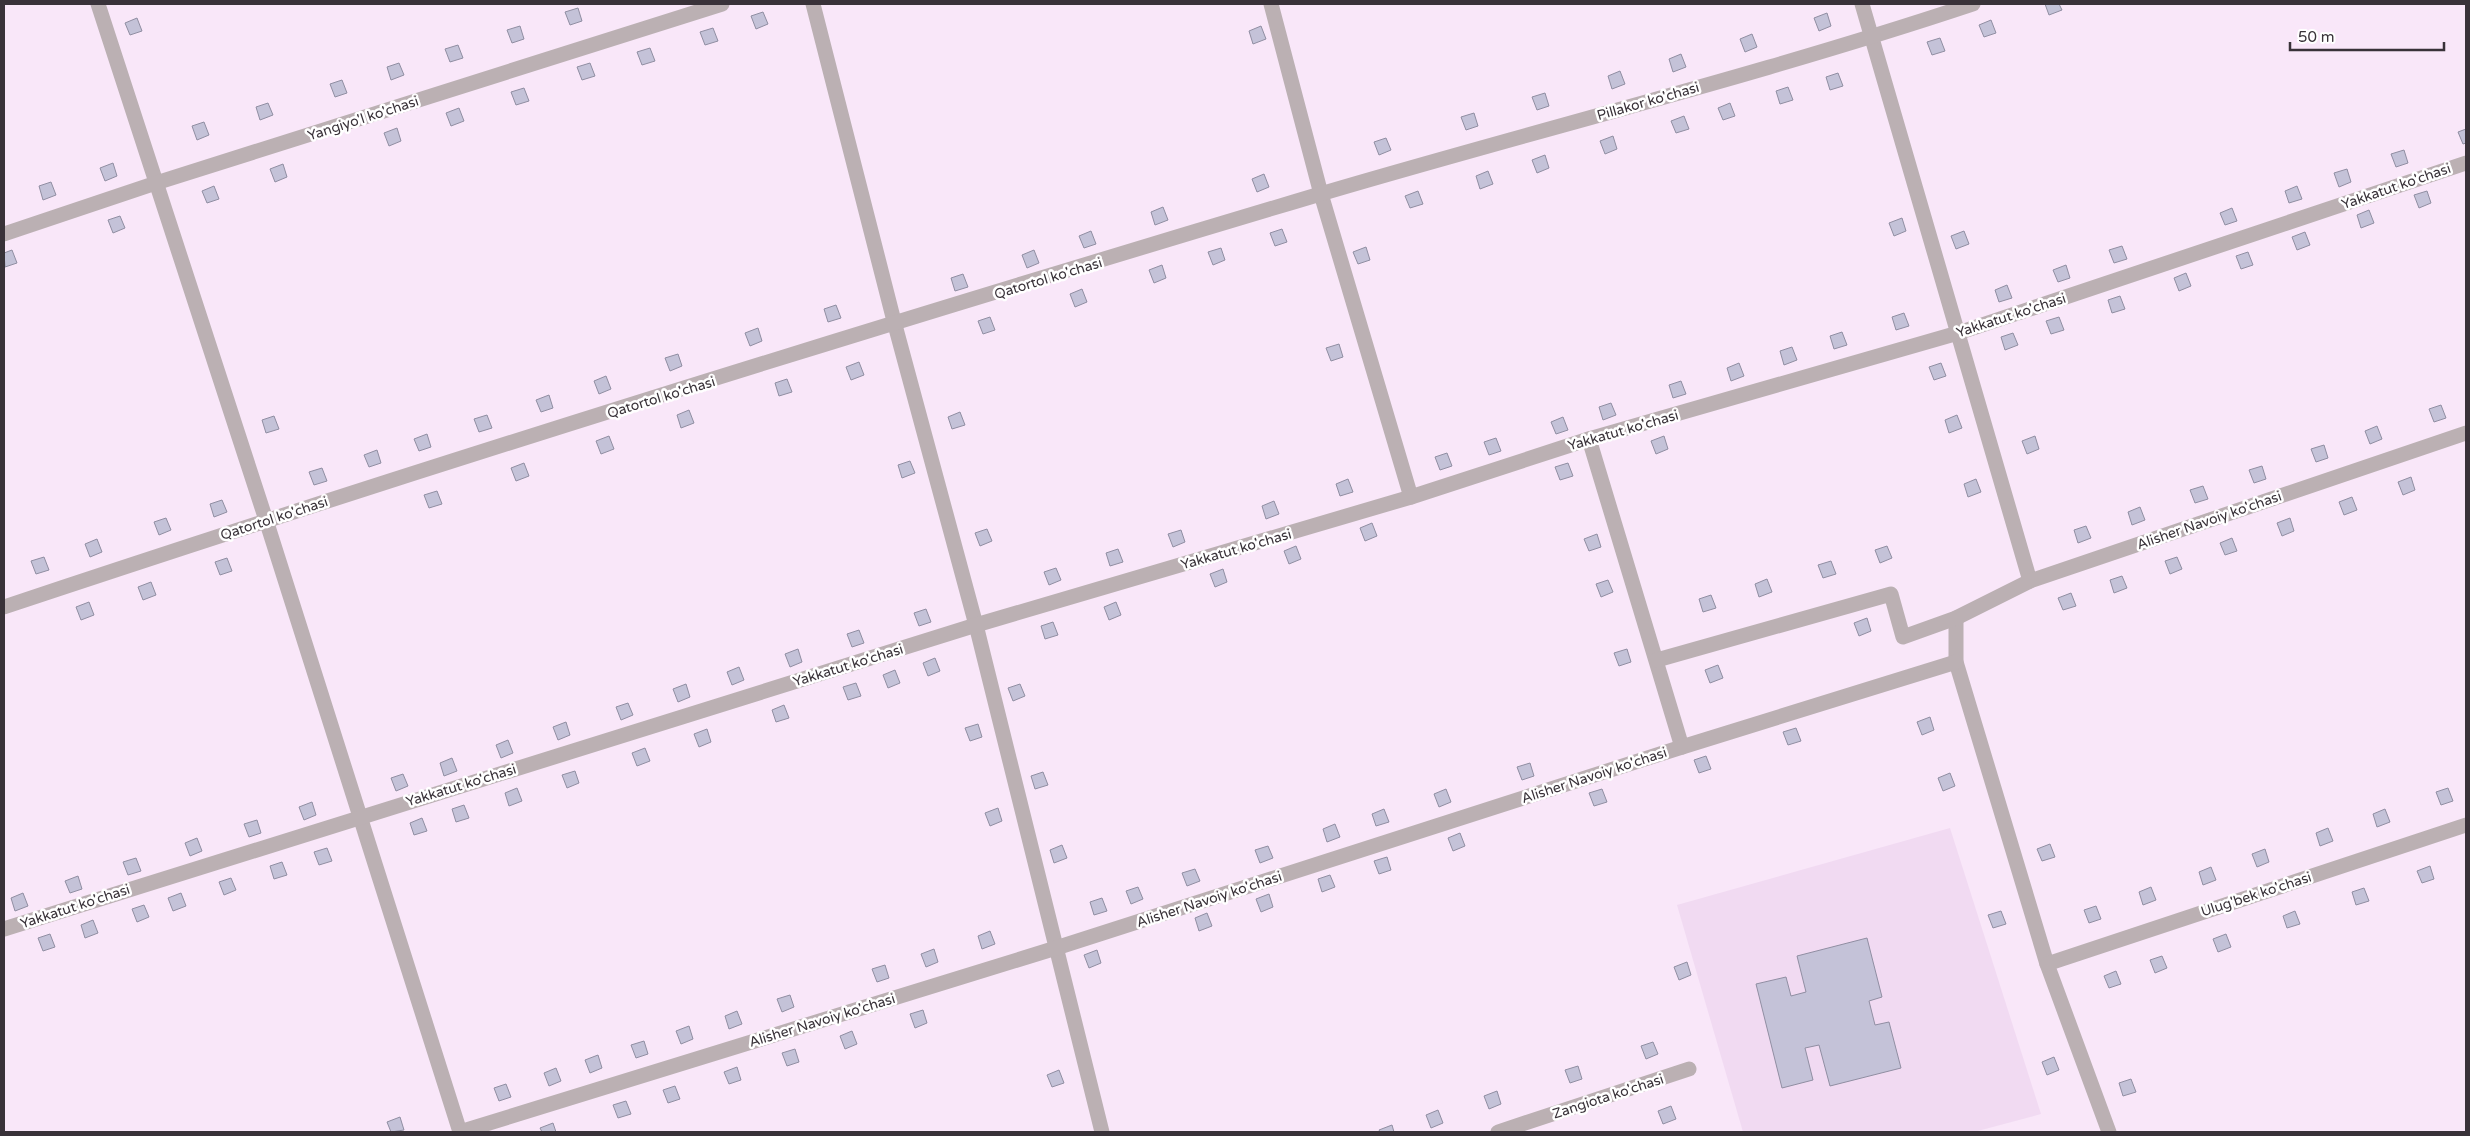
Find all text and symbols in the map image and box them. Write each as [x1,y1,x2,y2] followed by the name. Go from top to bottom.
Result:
[2290,20,2444,52] scale bar
[2298,28,2335,46] text: 50 m
[1595,79,1701,124] street label: Pillakor ko'chasi
[306,93,421,144] street label: Yangiyo'l ko'chasi
[2339,160,2453,213] street label: Yakkatut ko'chasi
[992,254,1104,303] street label: Qatortol ko'chasi
[1954,290,2068,341] street label: Yakkatut ko'chasi
[605,373,717,422] street label: Qatortol ko'chasi
[1566,407,1680,454] street label: Yakkatut ko'chasi
[2135,488,2284,553] street label: Alisher Navoiy ko'chasi
[218,493,330,544] street label: Qatortol ko'chasi
[1179,526,1293,573] street label: Yakkatut ko'chasi
[791,641,905,690] street label: Yakkatut ko'chasi
[1519,744,1669,807] street label: Alisher Navoiy ko'chasi
[404,761,518,810] street label: Yakkatut ko'chasi
[1134,868,1284,931] street label: Alisher Navoiy ko'chasi
[2199,869,2314,920] street label: Ulug'bek ko'chasi
[18,881,132,932] street label: Yakkatut ko'chasi
[747,990,897,1051] street label: Alisher Navoiy ko'chasi
[1550,1070,1666,1122] street label: Zangiota ko'chasi

